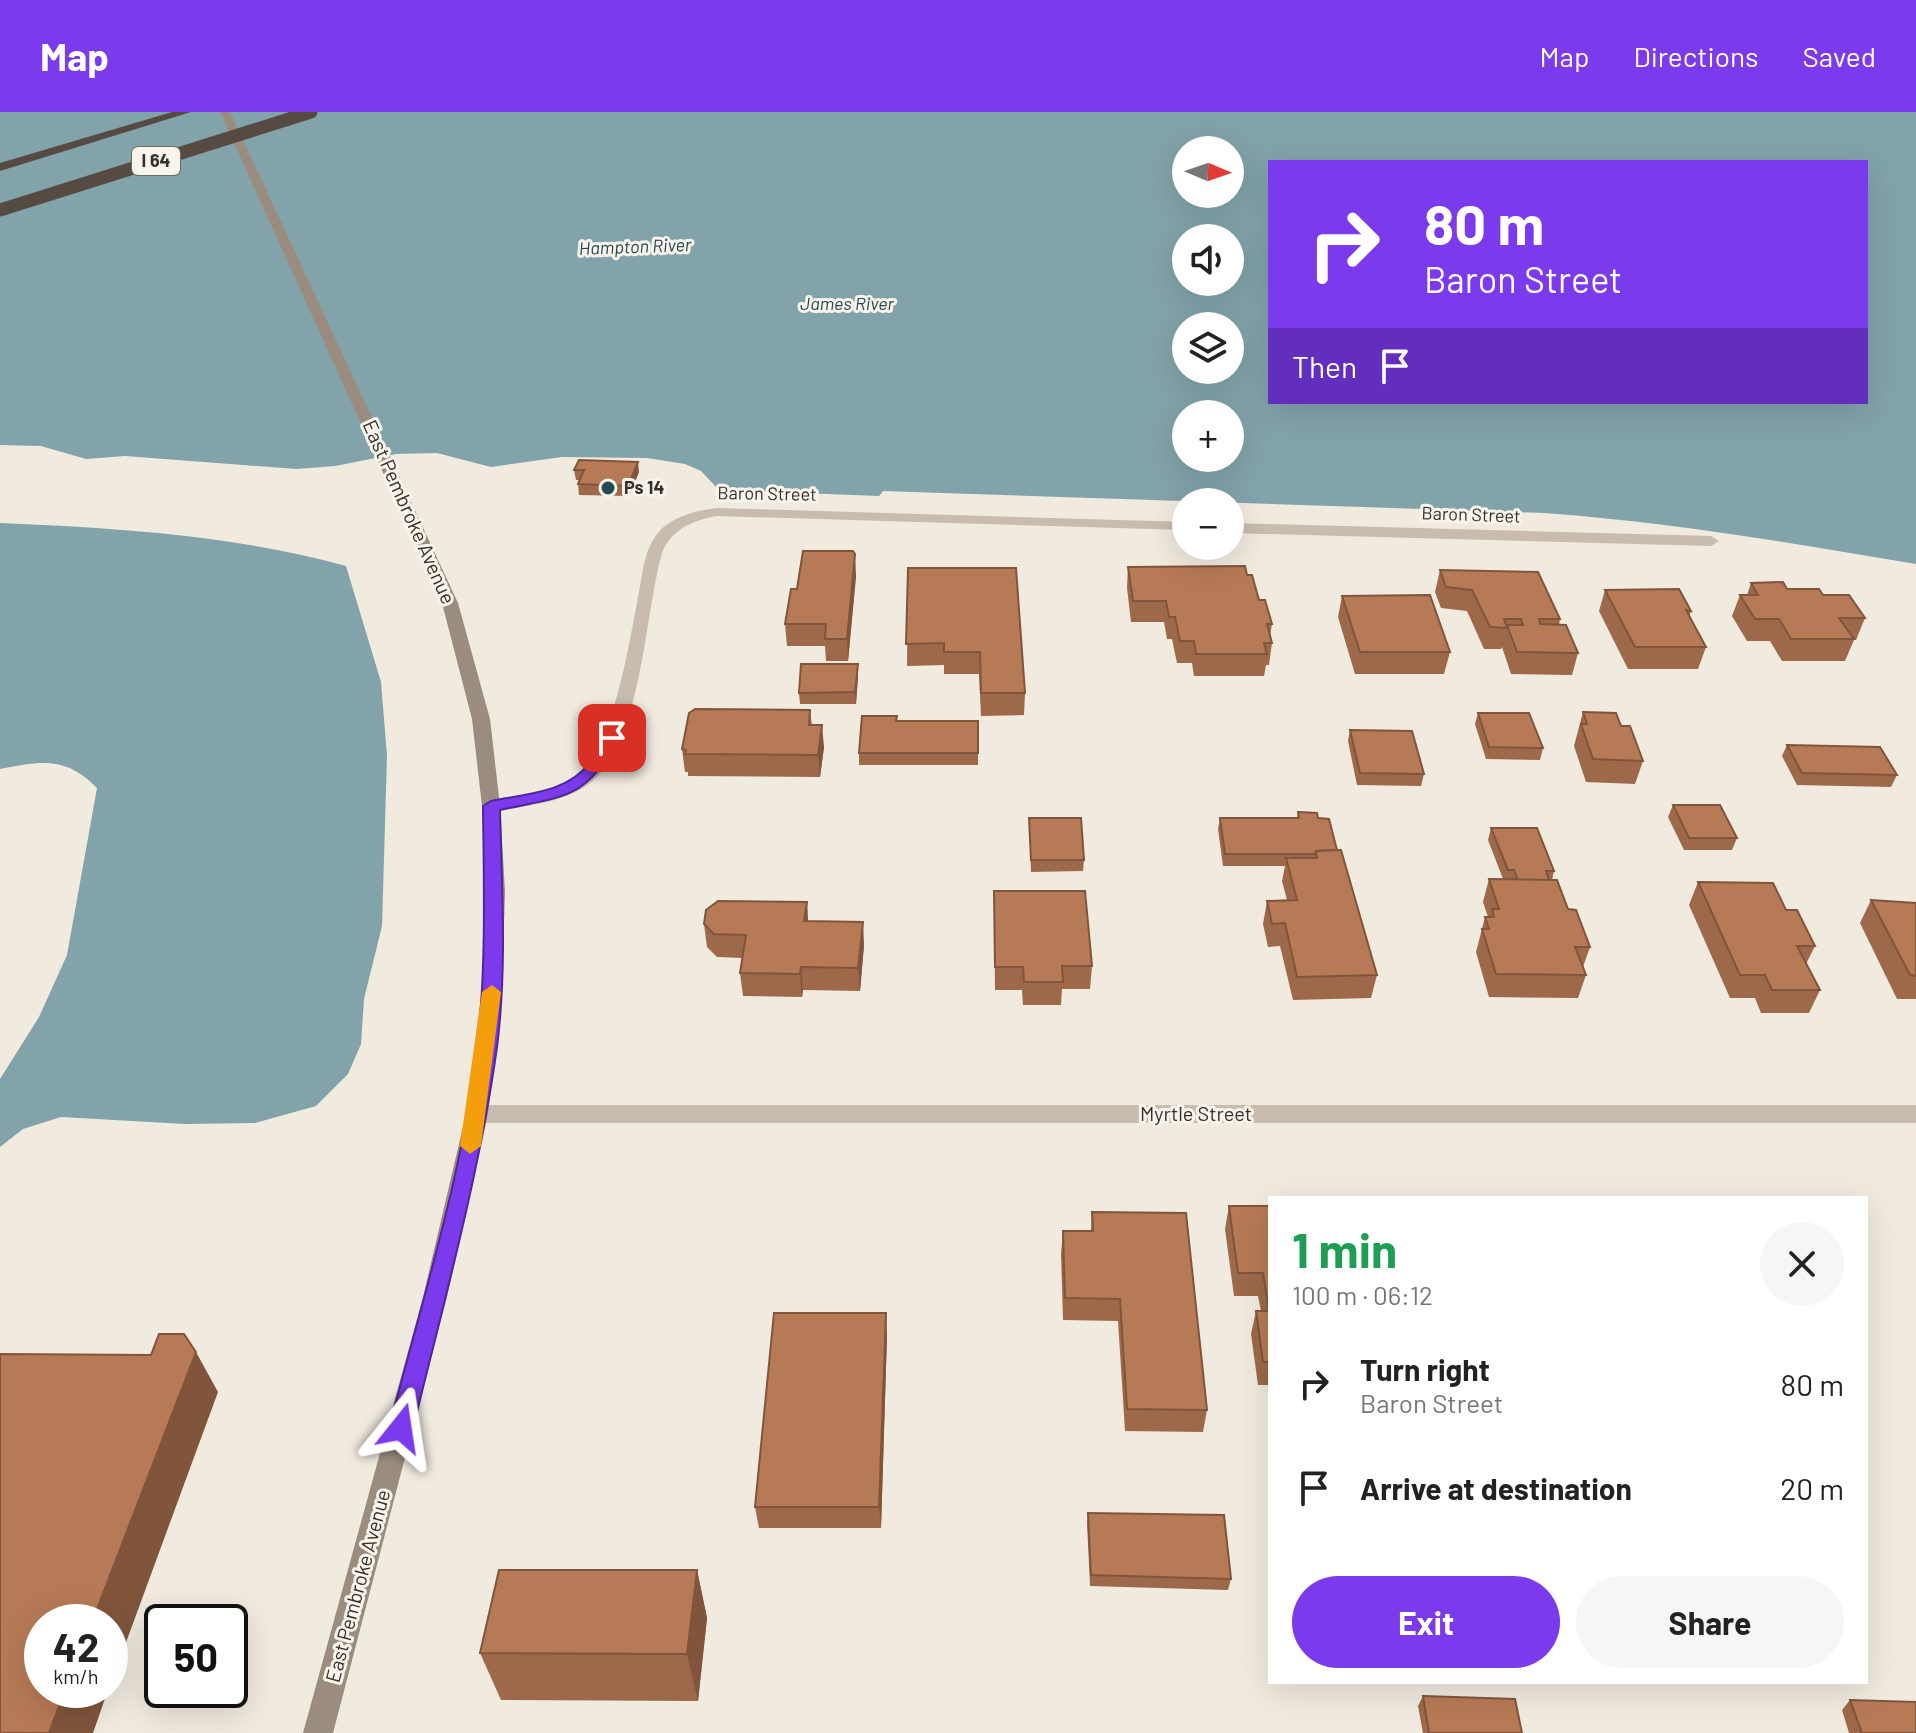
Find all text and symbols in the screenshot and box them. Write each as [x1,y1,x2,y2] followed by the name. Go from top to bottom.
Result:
[40,33,109,79] text: Map
[1540,39,1589,73] text: Map
[1633,39,1759,73] text: Directions
[1803,39,1876,73] text: Saved
[1172,136,1244,208] north arrow
[1172,136,1244,560] map controls
[132,147,180,175] road number: I 64
[1424,189,1544,256] text: 80 m
[1292,192,1396,296] icon: right
[1172,224,1244,296] button: sound
[578,233,692,259] water label: Hampton River
[1424,257,1622,300] text: Baron Street
[800,292,895,314] water label: James River
[1172,312,1244,384] button: layers
[1373,344,1417,388] icon: arrive
[1292,348,1357,384] text: Then
[1172,400,1244,472] button: +
[359,416,461,607] street label: East Pembroke Avenue
[624,476,664,498] place label: Ps 14
[599,479,617,497] marker: Ps 14
[717,481,817,505] street label: Baron Street
[1172,488,1244,560] button: −
[1421,501,1521,527] street label: Baron Street
[578,704,646,772] pin
[590,716,634,760] icon: arrive
[1140,1101,1252,1125] street label: Myrtle Street
[1292,1220,1397,1278] text: 1 min
[1760,1222,1844,1306] button: close
[1292,1279,1433,1310] text: 100 m · 06:12
[1360,1351,1490,1387] text: Turn right
[1292,1362,1336,1406] icon: right
[1781,1366,1844,1402] text: 80 m
[359,1386,443,1470] position arrow
[1360,1387,1503,1418] text: Baron Street
[1292,1466,1336,1510] icon: arrive
[1360,1470,1632,1506] text: Arrive at destination
[1780,1470,1844,1506] text: 20 m
[320,1487,394,1685] street label: East Pembroke Avenue
[1292,1576,1560,1668] button: Exit
[1576,1576,1844,1668] button: Share
[144,1604,248,1708] speed limit sign: 50
[53,1622,99,1670] text: 42
[53,1664,99,1688] text: km/h

